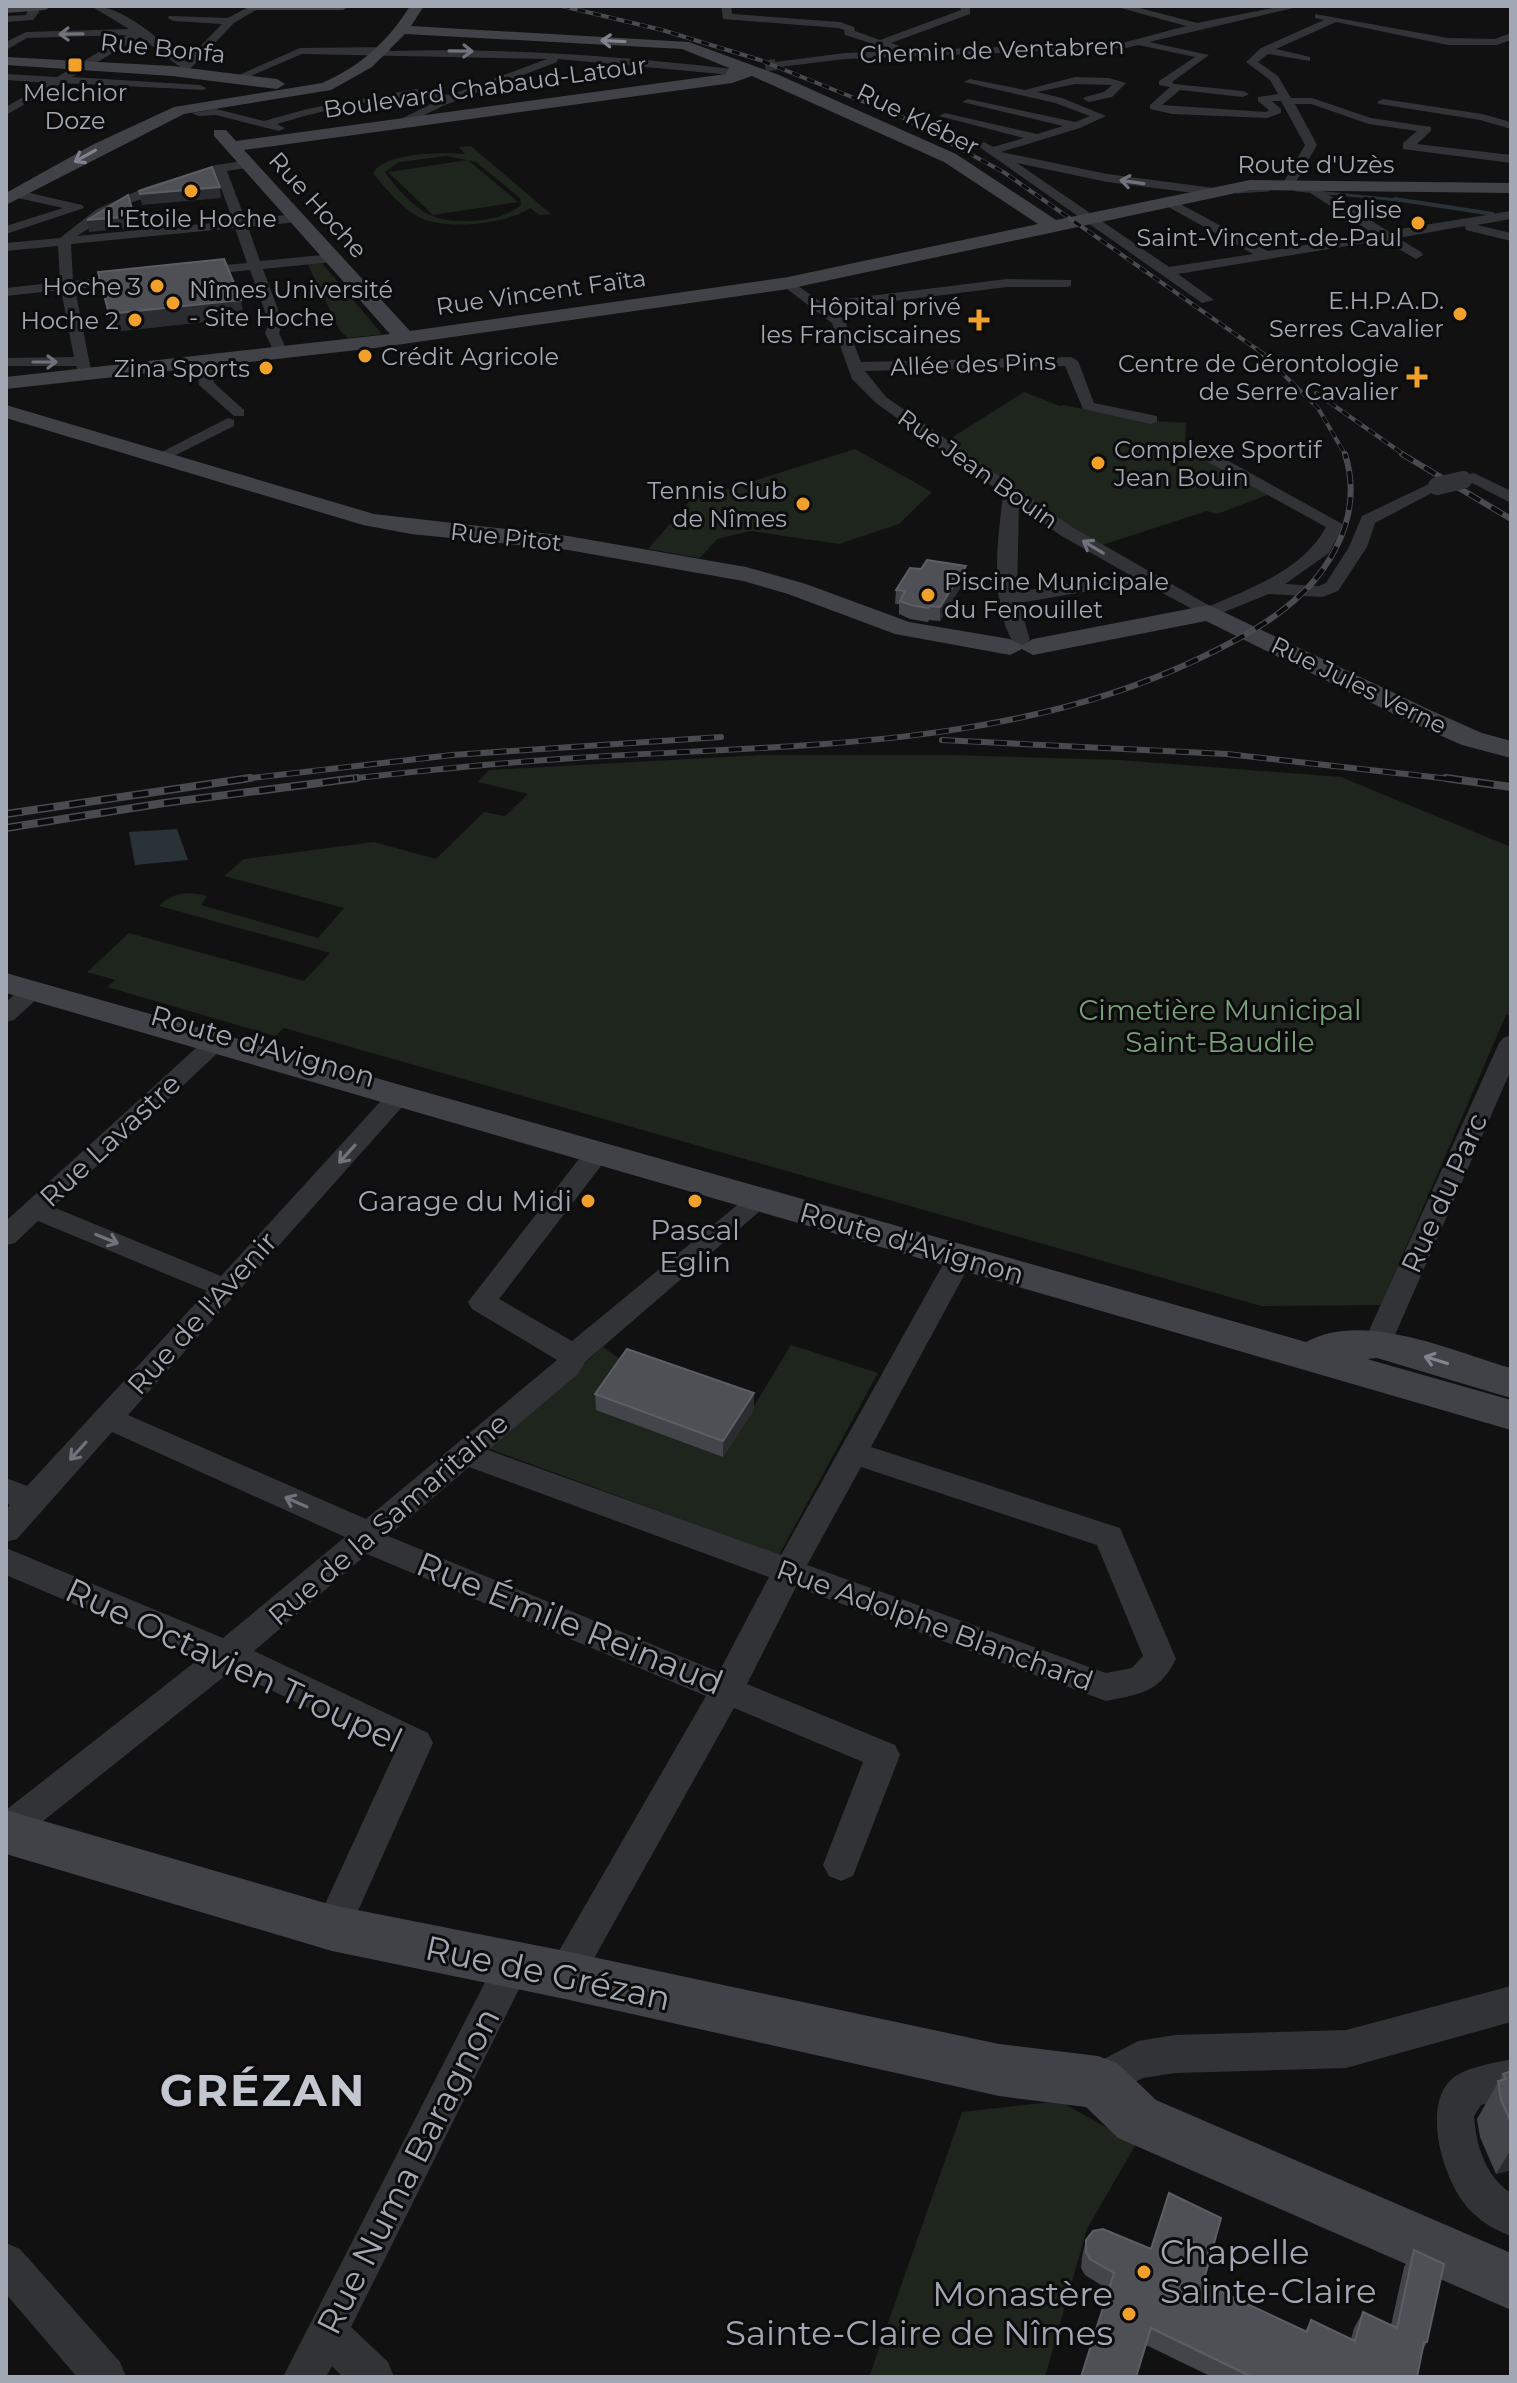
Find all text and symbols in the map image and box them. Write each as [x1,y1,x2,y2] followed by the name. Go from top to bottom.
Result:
[58,26,85,42] one-way arrow
[99,27,227,69] street label: Rue Bonfa
[859,31,1125,69] street label: Chemin de Ventabren
[600,33,627,48] one-way arrow
[447,43,474,59] one-way arrow
[321,50,649,124] street label: Boulevard Chabaud-Latour
[66,56,84,74] marker: Melchior Doze
[852,77,984,161] street label: Rue Kléber
[23,78,127,135] place label: Melchior Doze
[263,146,373,264] street label: Rue Hoche
[74,148,97,164] one-way arrow
[1238,150,1395,179] street label: Route d'Uzès
[1120,174,1145,189] one-way arrow
[182,182,200,200] marker: L'Etoile Hoche
[1137,195,1402,252] place label: Église Saint-Vincent-de-Paul
[105,204,277,233] place label: L'Etoile Hoche
[1409,214,1427,232] marker: Église Saint-Vincent-de-Paul
[434,263,648,321] street label: Rue Vincent Faïta
[43,272,141,301] place label: Hoche 3
[189,275,393,332] place label: Nîmes Université - Site Hoche
[148,277,166,295] marker: Hoche 3
[1269,286,1444,343] place label: E.H.P.A.D. Serres Cavalier
[760,292,961,349] place label: Hôpital privé les Franciscaines
[164,294,182,312] marker: Nîmes Université - Site Hoche
[1451,305,1469,323] marker: E.H.P.A.D. Serres Cavalier
[20,306,119,335] place label: Hoche 2
[968,309,990,331] marker: Hôpital privé les Franciscaines
[126,311,144,329] marker: Hoche 2
[381,342,559,371] place label: Crédit Agricole
[356,347,374,365] marker: Crédit Agricole
[890,347,1056,381] street label: Allée des Pins
[1118,349,1399,406] place label: Centre de Gérontologie de Serre Cavalier
[31,354,58,370] one-way arrow
[114,354,250,383] place label: Zina Sports
[257,359,275,377] marker: Zina Sports
[1406,366,1428,388] marker: Centre de Gérontologie de Serre Cavalier
[892,403,1064,535] street label: Rue Jean Bouin
[1113,435,1322,492] place label: Complexe Sportif Jean Bouin
[1089,454,1107,472] marker: Complexe Sportif Jean Bouin
[647,476,787,533] place label: Tennis Club de Nîmes
[794,495,812,513] marker: Tennis Club de Nîmes
[449,517,563,557] street label: Rue Pitot
[1082,539,1104,555] one-way arrow
[944,567,1169,624] place label: Piscine Municipale du Fenouillet
[919,586,937,604] marker: Piscine Municipale du Fenouillet
[1267,630,1451,740] street label: Rue Jules Verne
[1079,993,1361,1059] park label: Cimetière Municipal Saint-Baudile
[147,998,379,1094] street label: Route d'Avignon
[33,1066,187,1214] street label: Rue Lavastre
[1394,1108,1494,1278] street label: Rue du Parc
[338,1144,356,1164] one-way arrow
[358,1184,572,1218] place label: Garage du Midi
[579,1192,597,1210] marker: Garage du Midi
[686,1192,704,1210] marker: Pascal Eglin
[796,1195,1028,1291] street label: Route d'Avignon
[650,1213,740,1279] place label: Pascal Eglin
[120,1225,284,1401] street label: Rue de l'Avenir
[94,1233,119,1248] one-way arrow
[1424,1352,1449,1367] one-way arrow
[261,1405,515,1633] street label: Rue de la Samaritaine
[69,1441,88,1461] one-way arrow
[285,1494,309,1509] one-way arrow
[411,1542,729,1704] street label: Rue Émile Reinaud
[772,1552,1098,1698] street label: Rue Adolphe Blanchard
[59,1568,409,1762] street label: Rue Octavien Troupel
[422,1927,674,2019] street label: Rue de Grézan
[307,2001,509,2341] street label: Rue Numa Baragnon
[160,2063,366,2117] district label: GRÉZAN
[1160,2231,1377,2312] place label: Chapelle Sainte-Claire
[1135,2263,1153,2281] marker: Chapelle Sainte-Claire
[725,2273,1113,2354] place label: Monastère Sainte-Claire de Nîmes
[1120,2305,1138,2323] marker: Monastère Sainte-Claire de Nîmes

